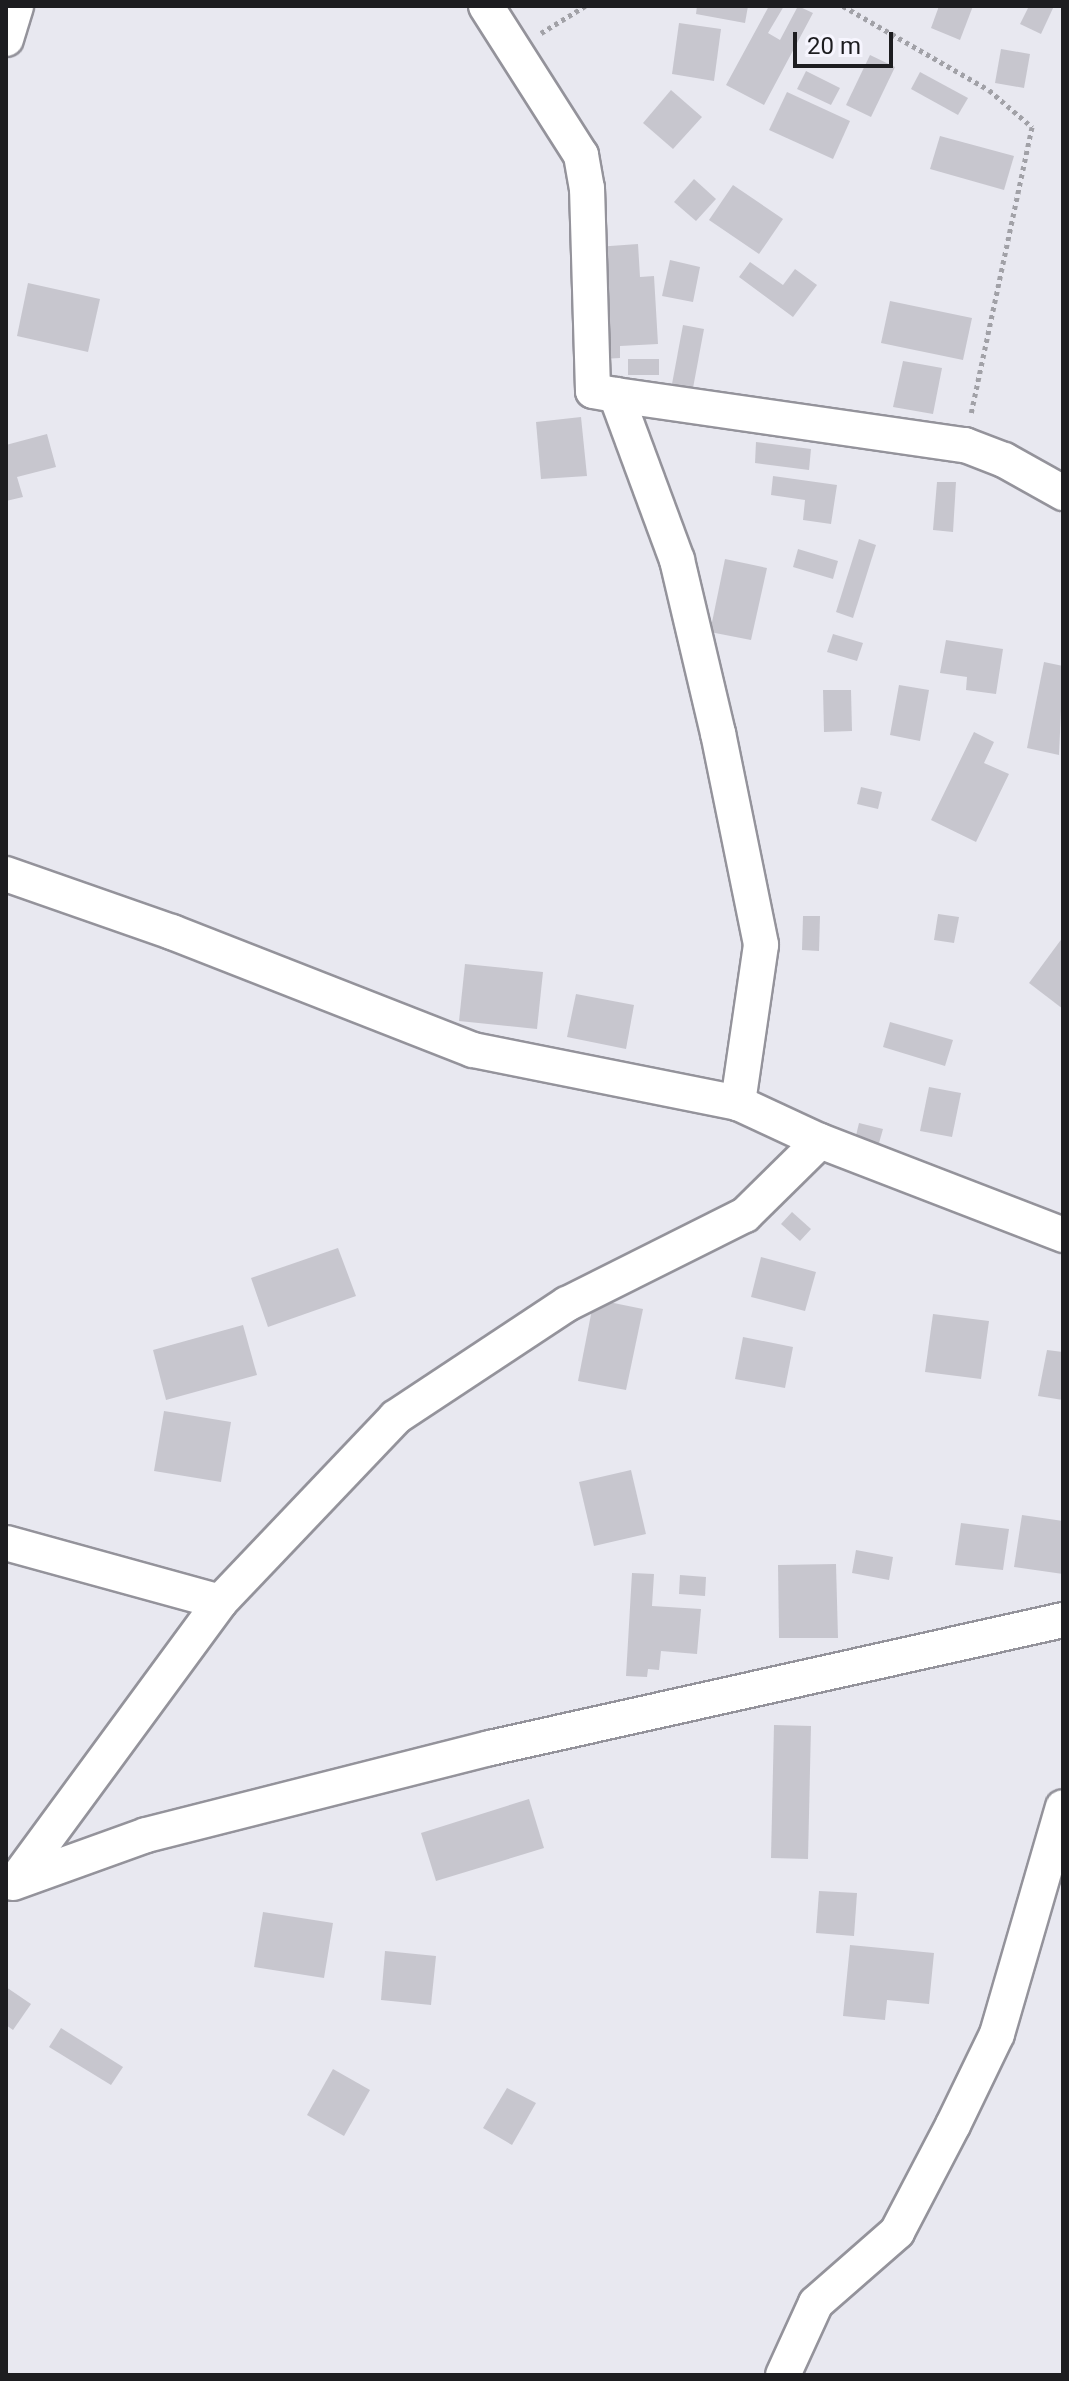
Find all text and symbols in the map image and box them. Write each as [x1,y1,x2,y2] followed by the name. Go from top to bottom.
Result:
[797,16,897,66] scale bar
[807,32,861,60] text: 20 m

